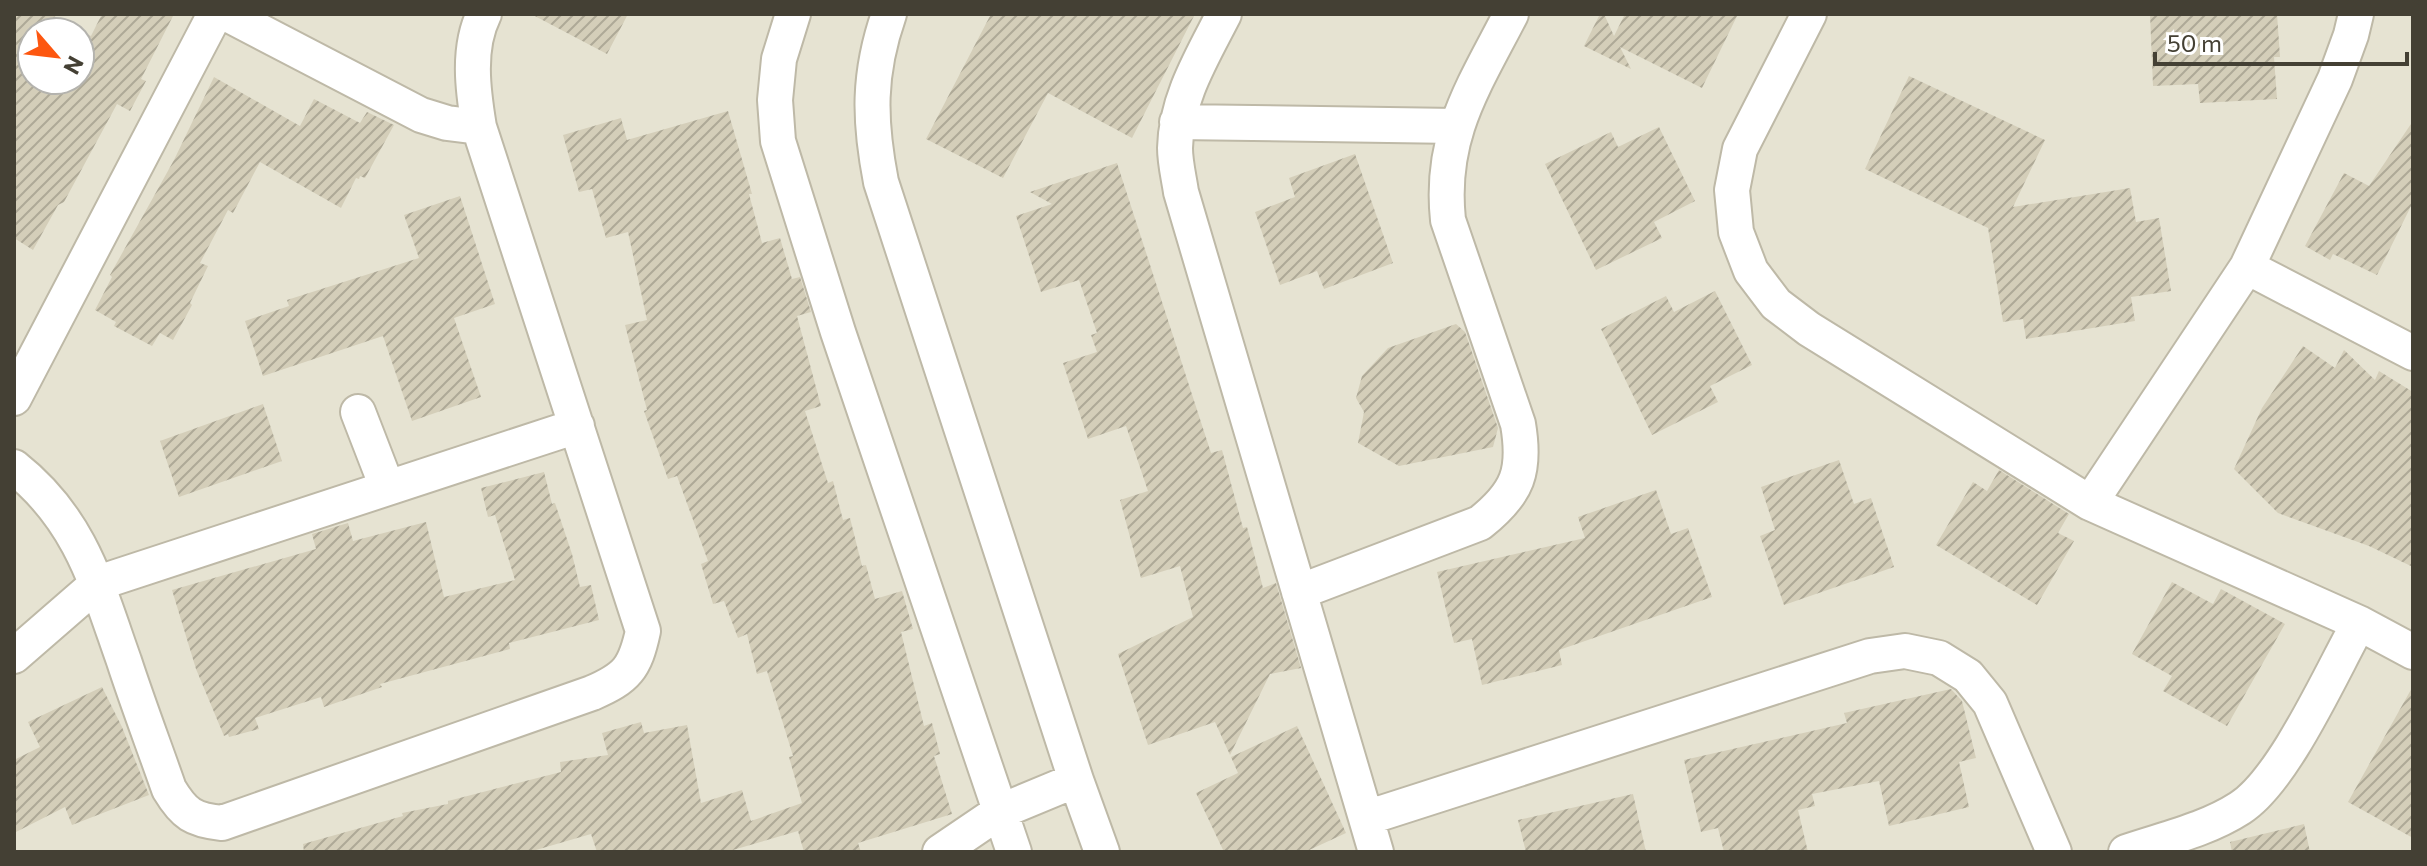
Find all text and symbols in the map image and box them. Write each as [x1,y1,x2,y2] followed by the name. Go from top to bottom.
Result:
[16,16,96,96] north arrow
[2155,16,2407,66] scale bar
[2167,28,2222,57] text: 50 m
[58,52,90,79] text: N

